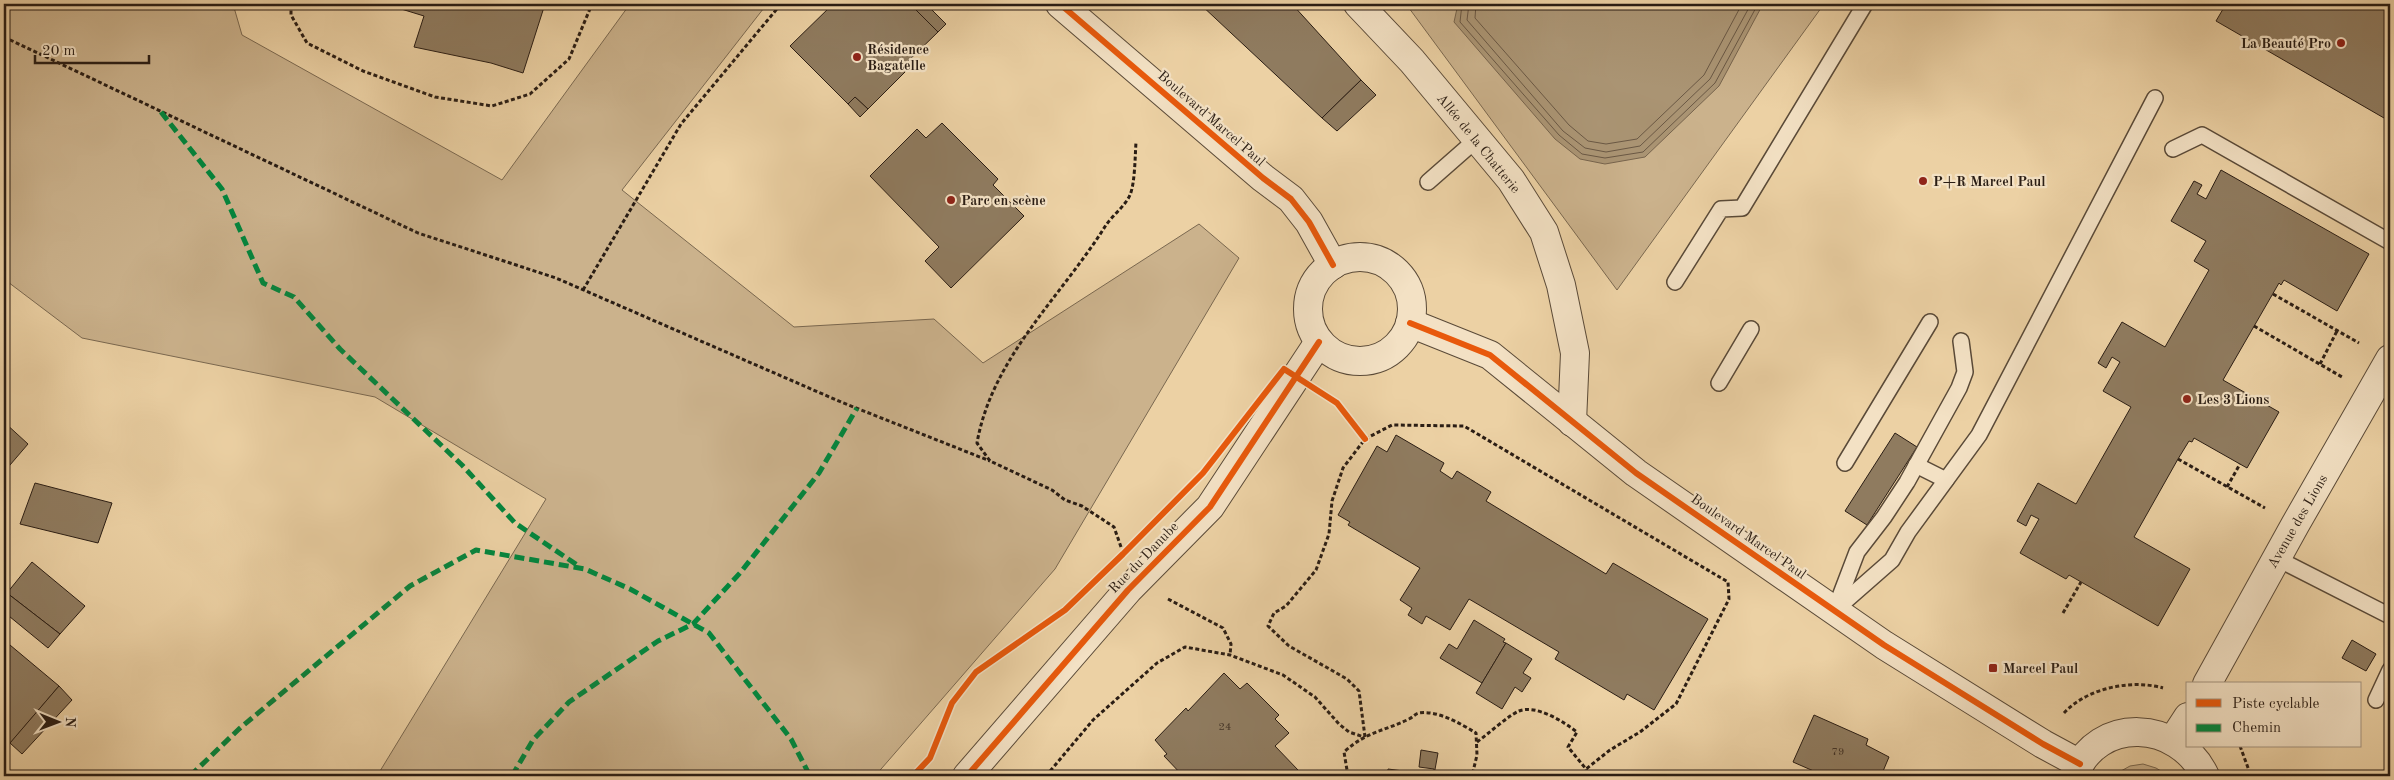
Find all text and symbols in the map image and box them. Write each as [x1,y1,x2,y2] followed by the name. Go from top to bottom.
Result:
[35,32,149,64] scale bar
[2241,37,2331,51] place label: La Beauté Pro
[2335,37,2347,49] marker: La Beauté Pro
[867,43,929,73] place label: Résidence Bagatelle
[42,44,76,59] text: 20 m
[851,51,863,63] marker: Résidence Bagatelle
[1155,69,1268,169] street label: Boulevard Marcel Paul
[1434,91,1523,196] street label: Allée de la Chatterie
[1917,175,1929,187] marker: P+R Marcel Paul
[1933,175,2046,189] place label: P+R Marcel Paul
[945,194,957,206] marker: Parc en scène
[961,194,1046,208] place label: Parc en scène
[2181,393,2193,405] marker: Les 3 Lions
[2197,393,2269,407] place label: Les 3 Lions
[2265,472,2330,571] street label: Avenue des Lions
[1688,492,1809,582] street label: Boulevard Marcel Paul
[1106,519,1181,596] street label: Rue du Danube
[1987,662,1999,674] marker: Marcel Paul
[2003,662,2078,676] place label: Marcel Paul
[2186,682,2362,748] legend
[2232,697,2320,712] text: Piste cyclable
[32,698,82,748] north arrow
[63,717,77,728] text: N
[2232,721,2281,736] text: Chemin
[1219,722,1231,733] house number: 24
[1832,747,1844,758] house number: 79

